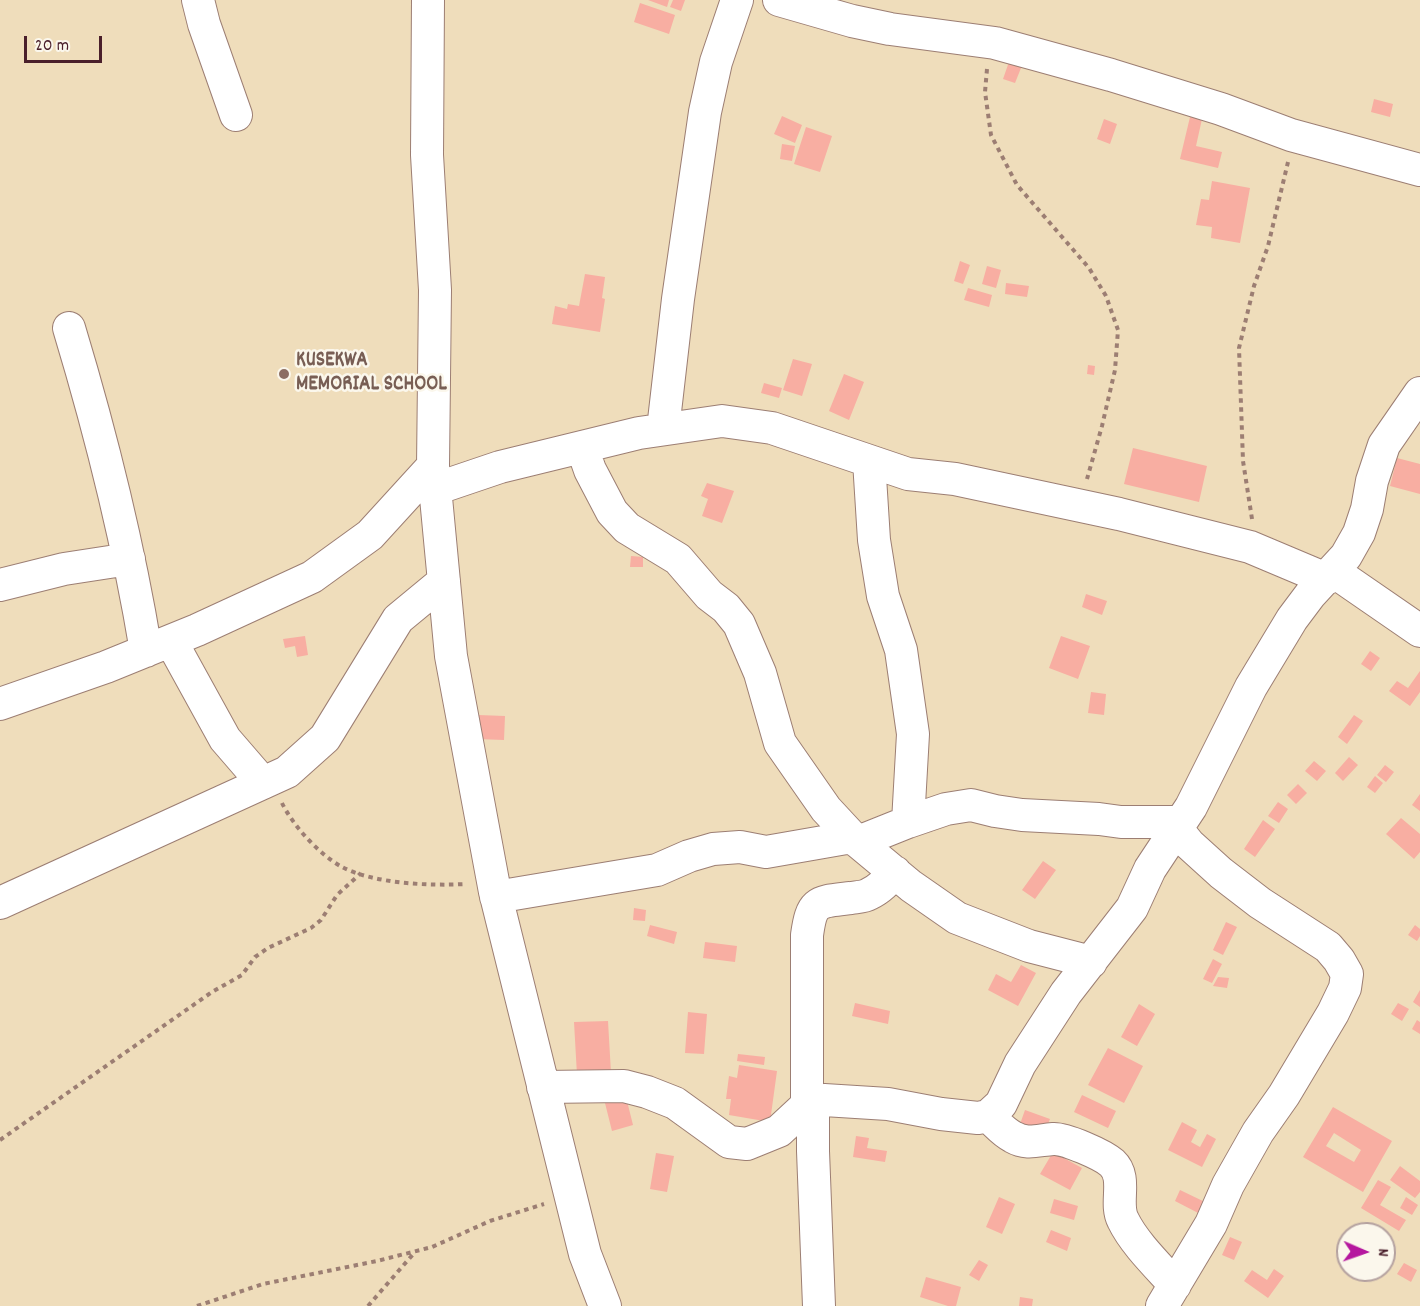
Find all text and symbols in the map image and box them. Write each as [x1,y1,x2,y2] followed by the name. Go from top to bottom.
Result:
[27,24,105,62] scale bar
[35,34,69,59] text: 20 m
[296,349,447,399] place label: KUSEKWA MEMORIAL SCHOOL
[277,367,291,381] marker: KUSEKWA MEMORIAL SCHOOL
[1336,1222,1396,1282] north arrow
[1371,1248,1394,1257] text: N

